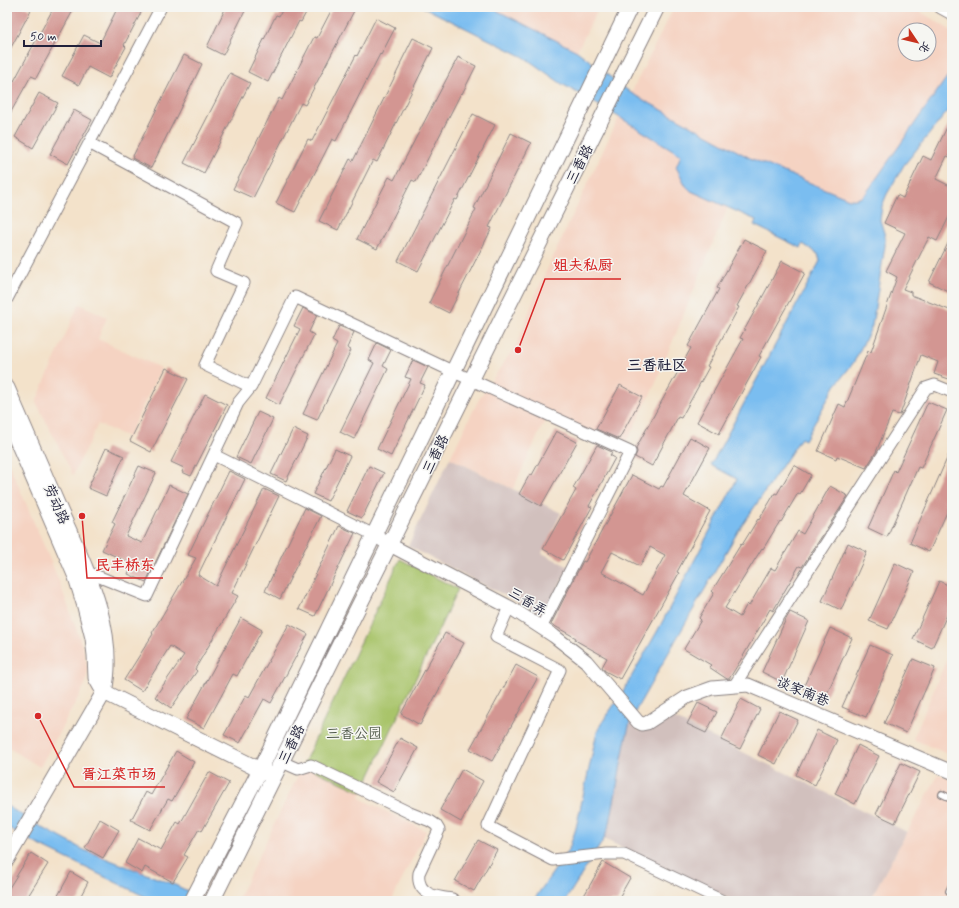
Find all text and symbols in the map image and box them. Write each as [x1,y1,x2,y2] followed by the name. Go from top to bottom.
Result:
[24,22,101,48] scale bar
[897,22,937,62] north arrow
[30,29,57,45] text: 50 m
[915,39,933,56] text: 北
[562,142,597,187] street label: 三香路
[545,252,621,279] callout: 姐夫私厨
[553,256,613,276] text: 姐夫私厨
[627,356,687,376] district label: 三香社区
[419,432,453,477] street label: 三香路
[39,482,73,527] street label: 劳动路
[87,551,163,578] callout: 民丰桥东
[95,556,155,576] text: 民丰桥东
[505,583,550,620] street label: 三香弄
[773,673,833,712] street label: 谈家南巷
[275,722,309,767] street label: 三香路
[326,725,382,743] park label: 三香公园
[74,760,165,787] callout: 胥江菜市场
[81,765,157,785] text: 胥江菜市场

